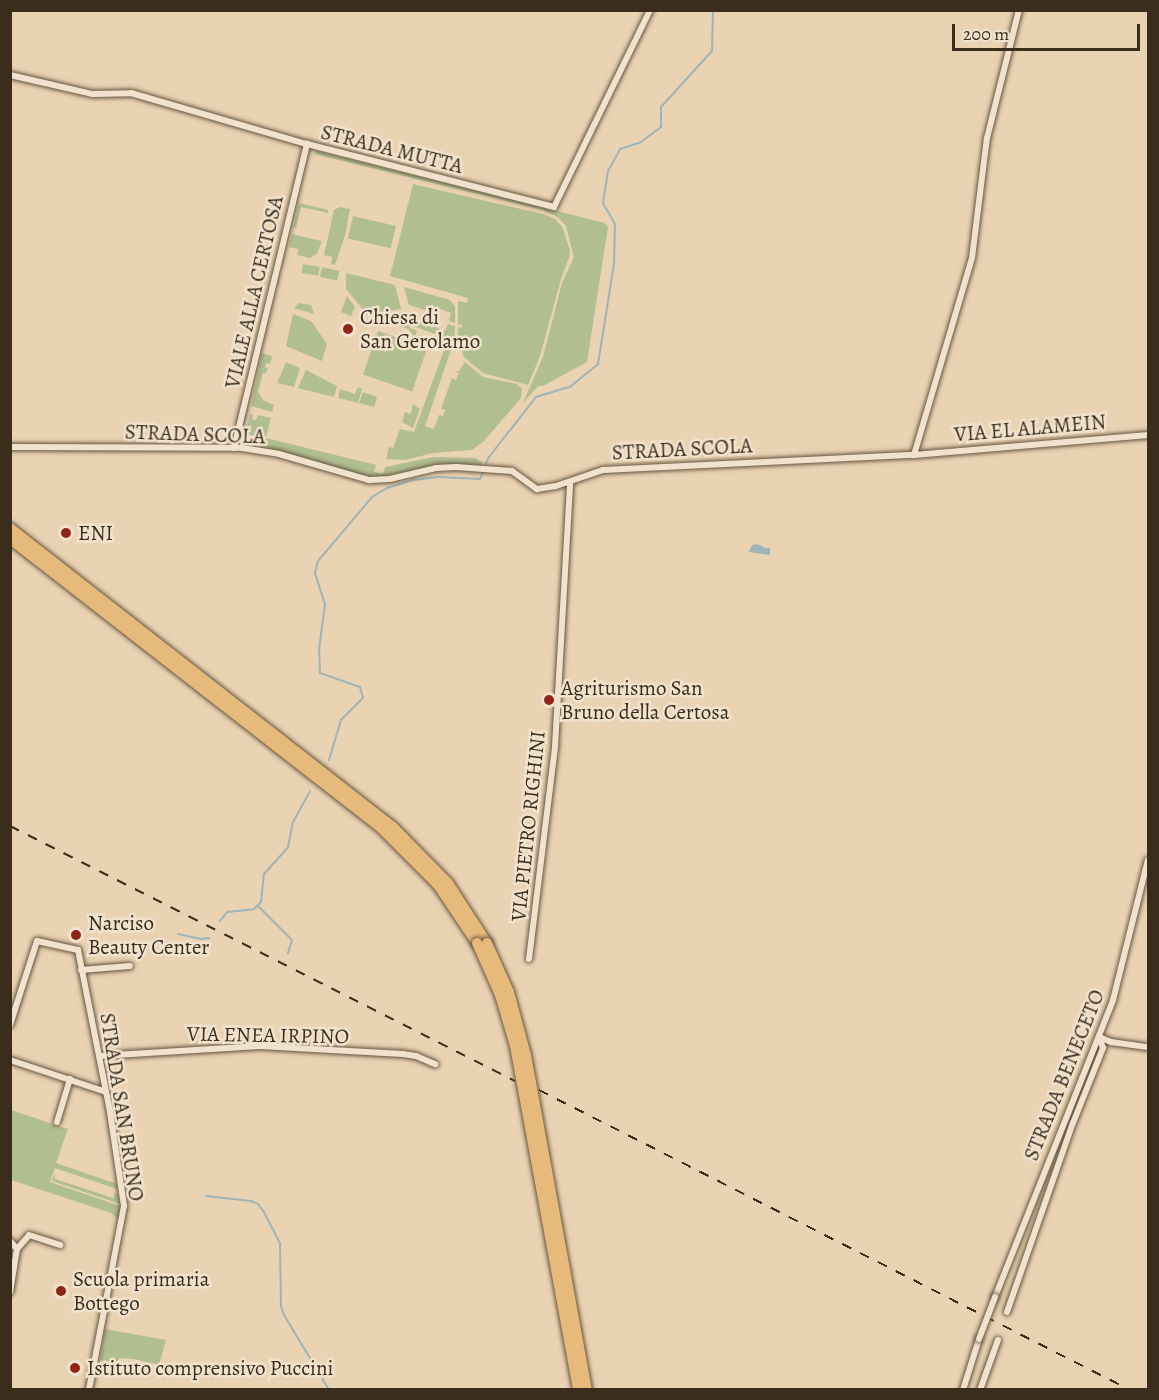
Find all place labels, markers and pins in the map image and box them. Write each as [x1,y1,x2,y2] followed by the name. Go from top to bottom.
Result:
[360,304,480,354] place label: Chiesa di San Gerolamo
[341,322,355,336] marker: Chiesa di San Gerolamo
[78,520,113,546] place label: ENI
[59,526,73,540] marker: ENI
[561,675,730,725] place label: Agriturismo San Bruno della Certosa
[542,693,556,707] marker: Agriturismo San Bruno della Certosa
[88,910,209,960] place label: Narciso Beauty Center
[69,928,83,942] marker: Narciso Beauty Center
[73,1266,210,1316] place label: Scuola primaria Bottego
[54,1284,68,1298] marker: Scuola primaria Bottego
[87,1355,333,1381] place label: Istituto comprensivo Puccini
[68,1361,82,1375] marker: Istituto comprensivo Puccini

